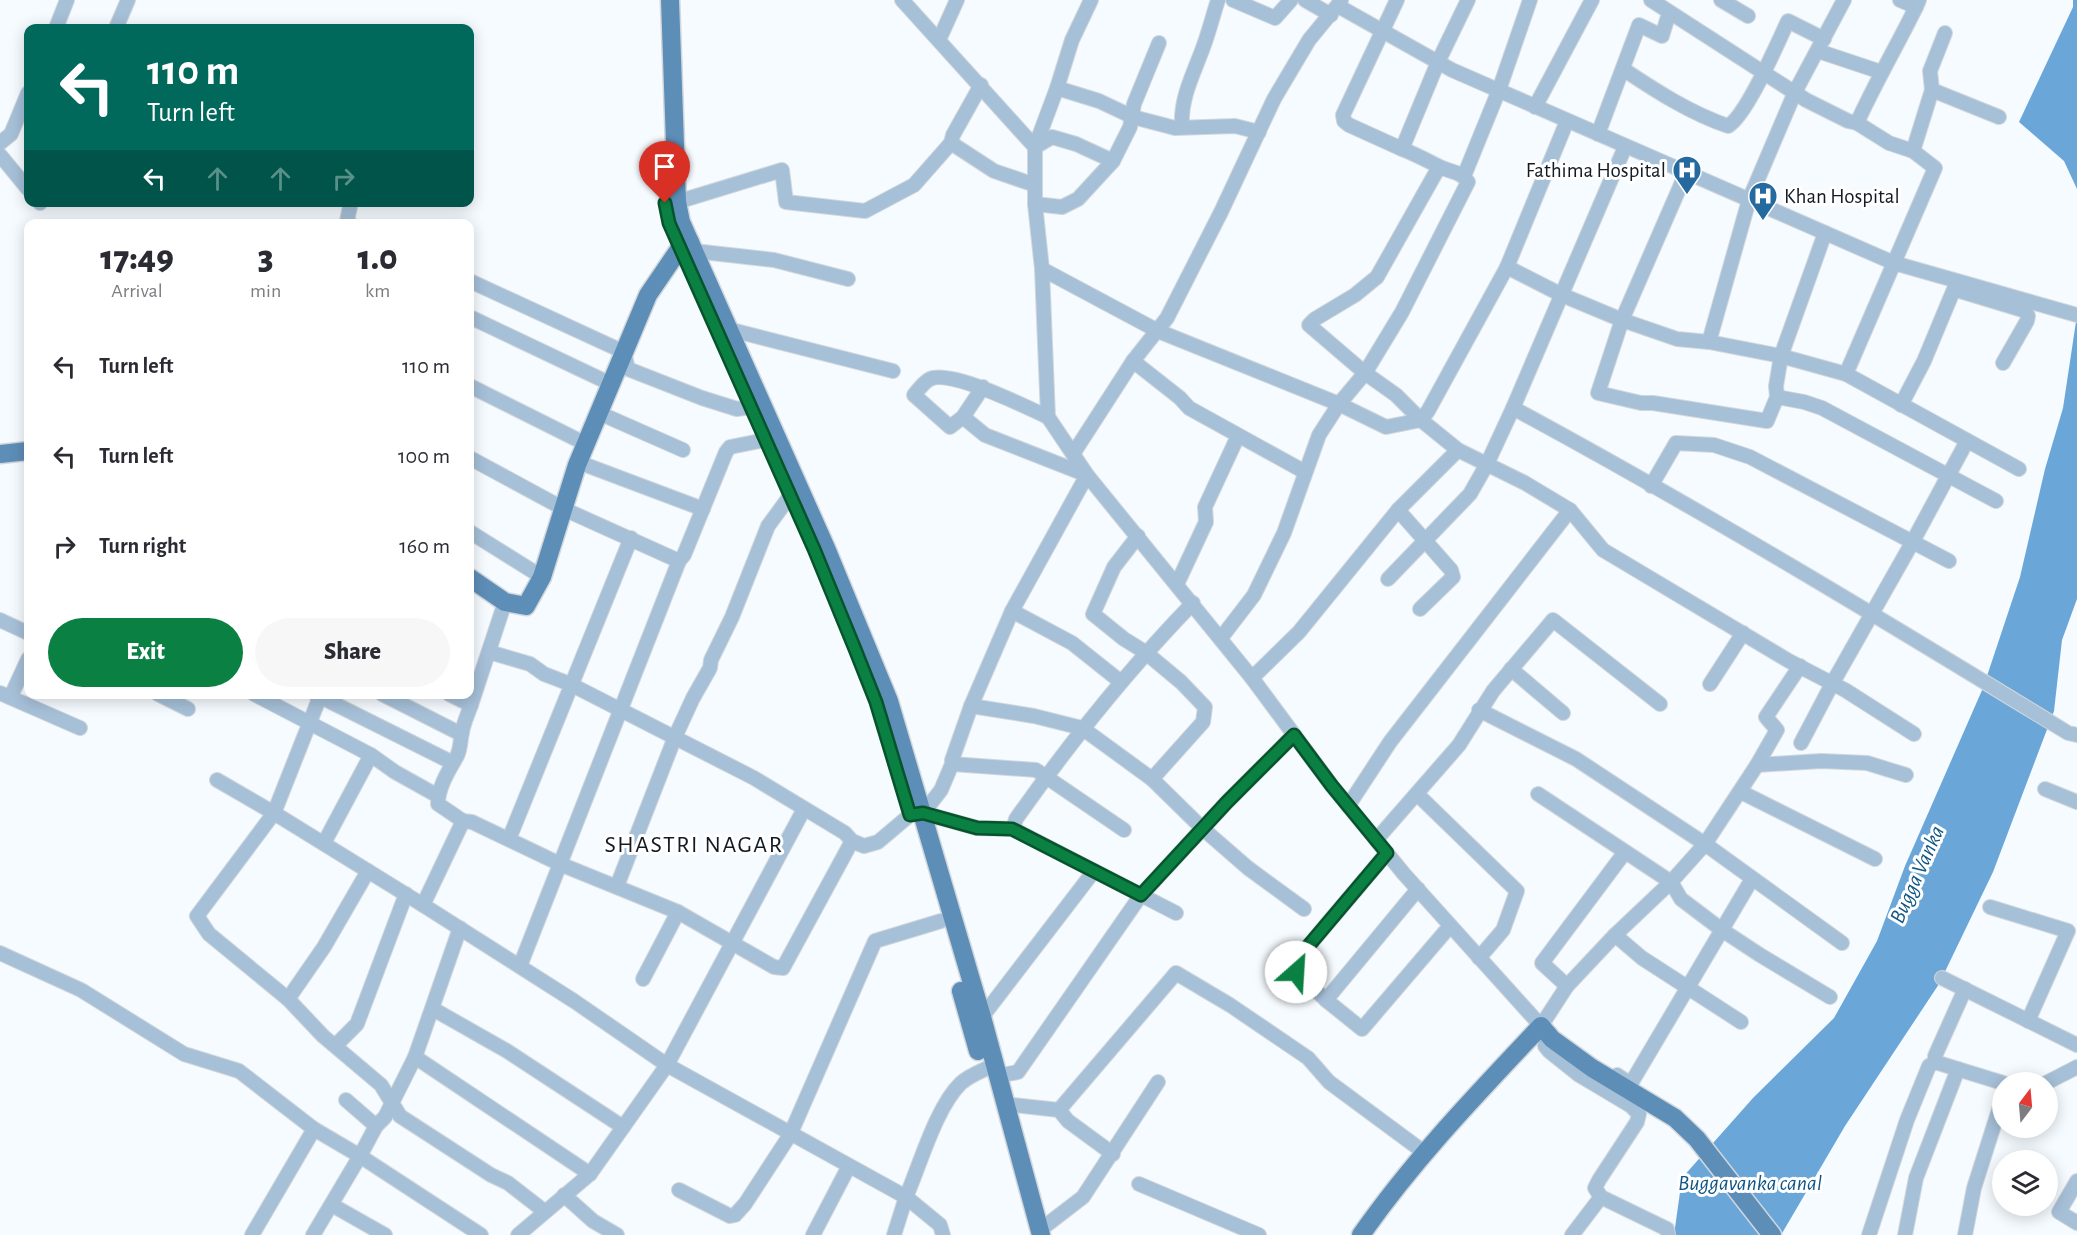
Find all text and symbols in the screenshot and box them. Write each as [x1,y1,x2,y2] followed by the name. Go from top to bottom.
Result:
[48,48,126,126] icon: left
[147,50,239,92] text: 110 m
[147,99,235,126] text: Turn left
[639,141,690,203] pin
[648,150,681,183] icon: arrive
[1671,154,1703,196] hospital icon: Fathima Hospital
[1526,160,1666,181] place label: Fathima Hospital
[138,162,171,195] icon: left
[201,162,234,195] icon: ahead
[264,162,297,195] icon: ahead
[327,162,360,195] icon: right
[1747,180,1779,222] hospital icon: Khan Hospital
[1784,186,1900,207] place label: Khan Hospital
[100,240,174,276] text: 17:49
[258,240,274,276] text: 3
[358,240,398,276] text: 1.0
[111,281,163,301] text: Arrival
[250,281,281,301] text: min
[365,281,390,301] text: km
[48,350,81,383] icon: left
[99,355,173,377] text: Turn left
[402,355,450,377] text: 110 m
[48,440,81,473] icon: left
[99,445,173,467] text: Turn left
[398,445,450,467] text: 100 m
[48,530,81,563] icon: right
[99,535,186,557] text: Turn right
[399,535,450,557] text: 160 m
[48,618,243,687] button: Exit
[255,618,450,687] button: Share
[1886,822,1948,926] water label: Bugga Vanka
[604,833,784,857] district label: SHASTRI NAGAR
[1264,940,1328,1004] position arrow
[1992,1072,2058,1138] north arrow
[1992,1072,2058,1216] map controls
[1992,1150,2058,1216] button: layers
[1678,1172,1822,1194] water label: Buggavanka canal

